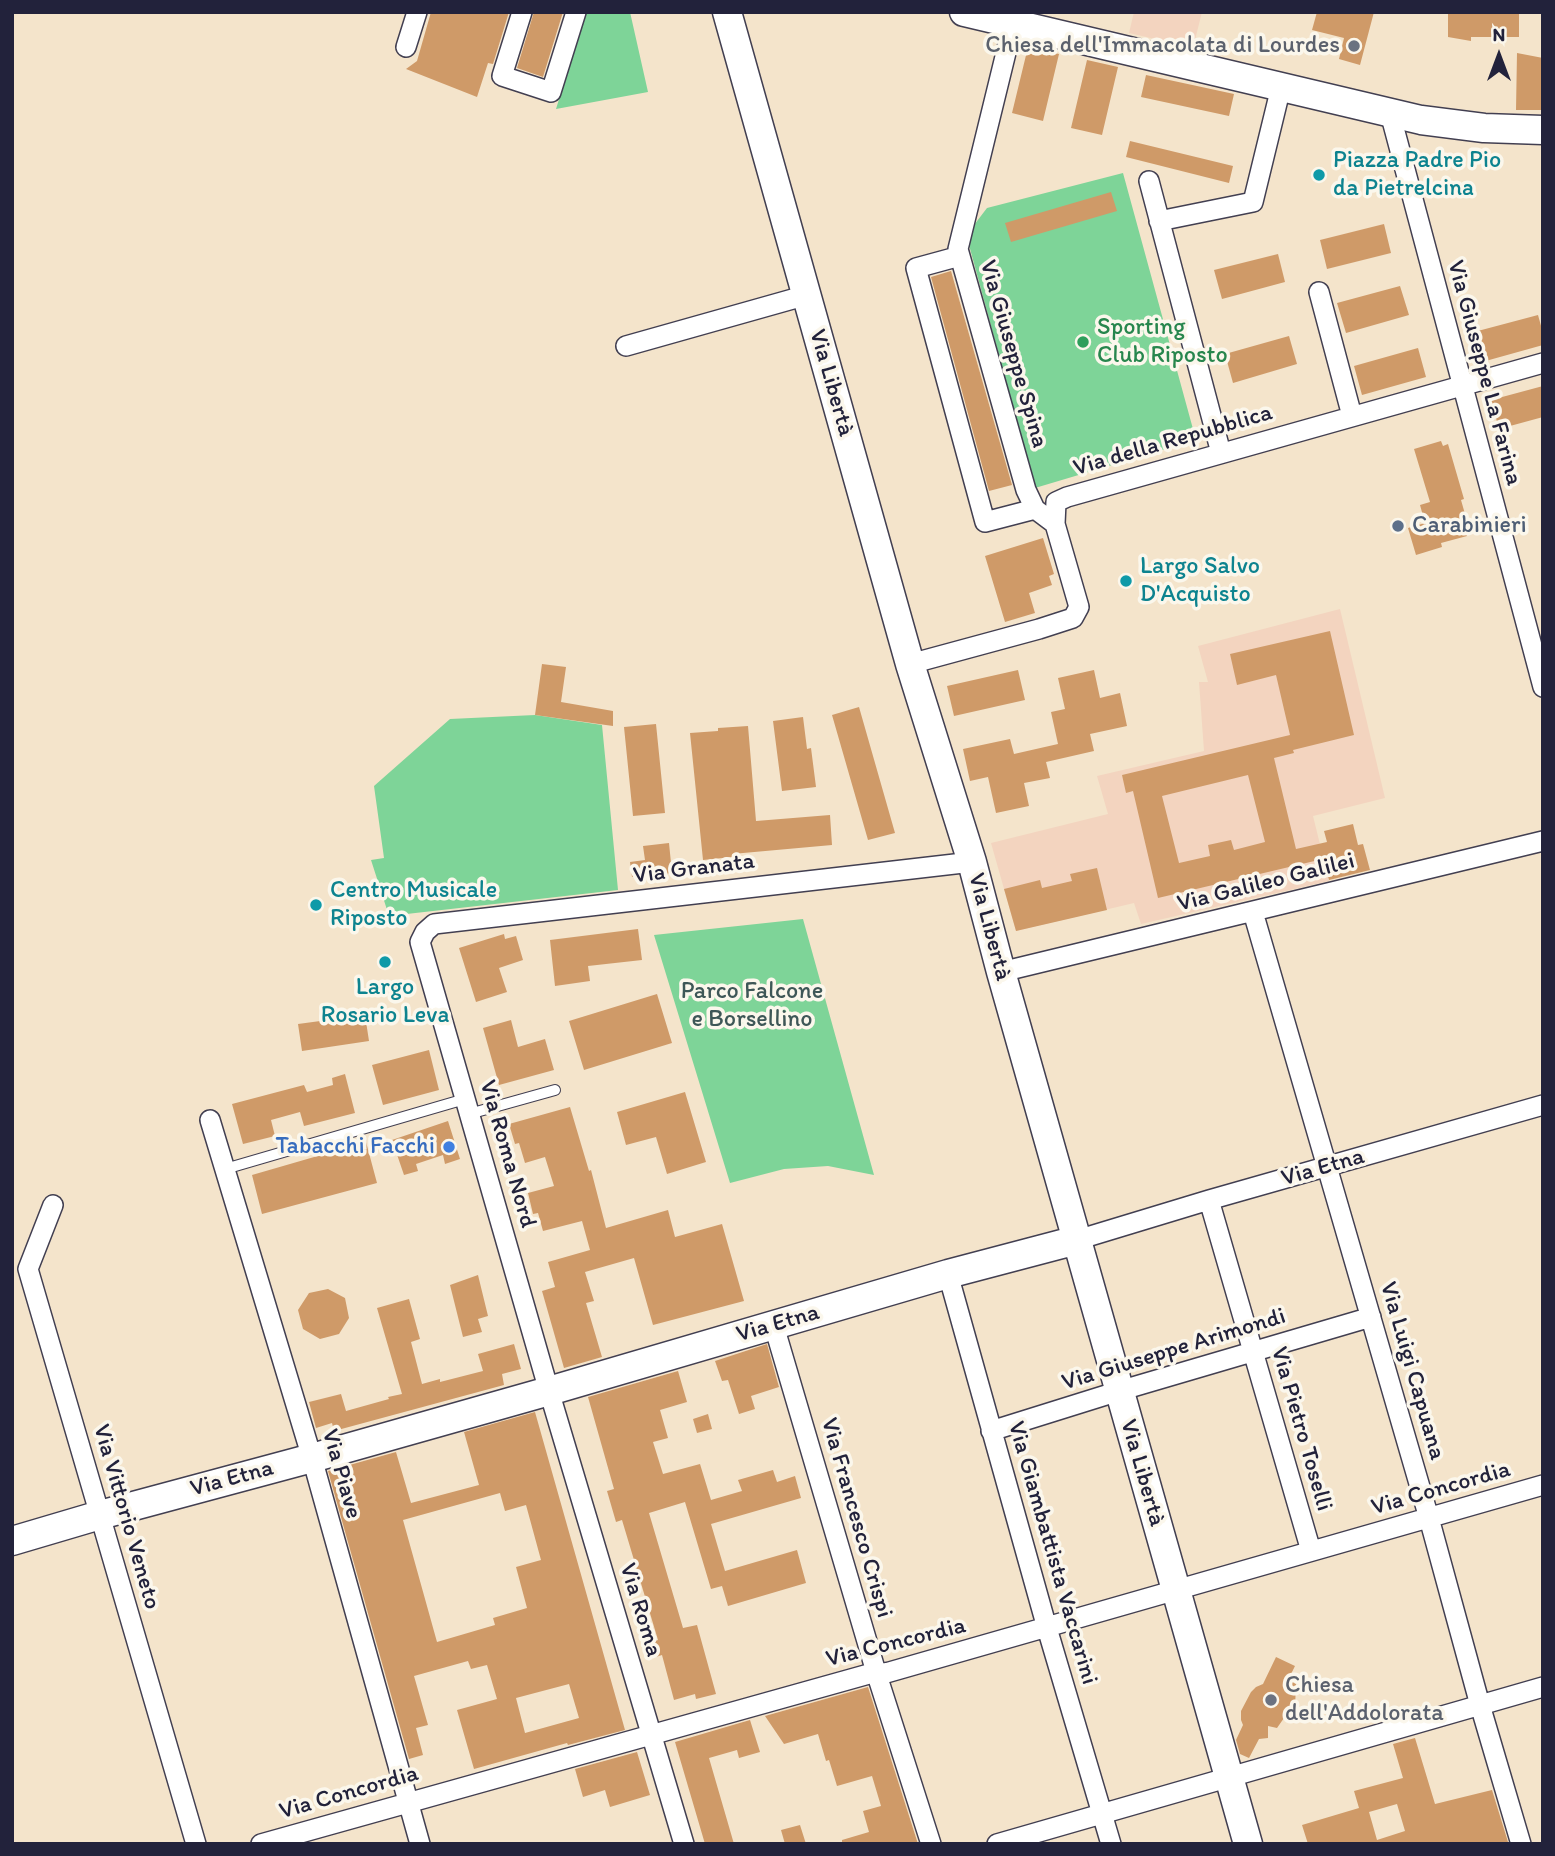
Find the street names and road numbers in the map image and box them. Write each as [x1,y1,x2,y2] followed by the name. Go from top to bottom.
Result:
[972,257,1054,451] street label: Via Giuseppe Spina
[1440,257,1528,489] street label: Via Giuseppe La Farina
[802,326,860,440] street label: Via Libertà
[1070,399,1276,483] street label: Via della Repubblica
[632,847,756,891] street label: Via Granata
[1174,847,1358,919] street label: Via Galileo Galilei
[961,870,1017,984] street label: Via Libertà
[472,1077,542,1231] street label: Via Roma Nord
[1278,1142,1368,1194] street label: Via Etna
[1373,1279,1451,1463] street label: Via Luigi Capuana
[733,1298,823,1350] street label: Via Etna
[1059,1302,1289,1398] street label: Via Giuseppe Arimondi
[1264,1344,1338,1514] street label: Via Pietro Toselli
[814,1415,898,1621] street label: Via Francesco Crispi
[1113,1416,1171,1530] street label: Via Libertà
[1001,1418,1103,1688] street label: Via Giambattista Vaccarini
[86,1421,166,1613] street label: Via Vittorio Veneto
[315,1426,367,1522] street label: Via Piave
[187,1454,277,1504] street label: Via Etna
[1368,1455,1514,1523] street label: Via Concordia
[612,1560,668,1660] street label: Via Roma
[823,1612,969,1674] street label: Via Concordia
[276,1759,422,1827] street label: Via Concordia

